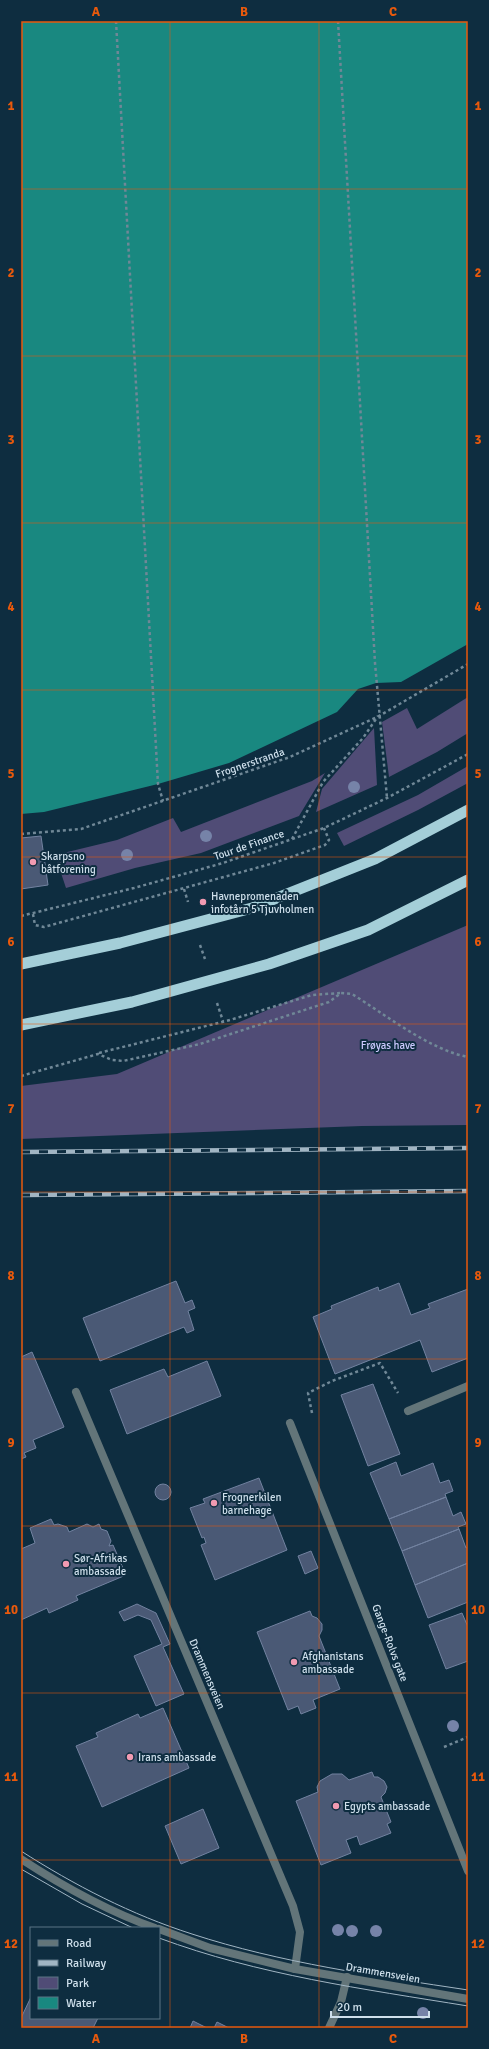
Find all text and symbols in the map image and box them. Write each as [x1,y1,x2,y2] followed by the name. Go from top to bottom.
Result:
[92,4,101,20] text: A
[240,4,248,20] text: B
[389,4,397,20] text: C
[7,98,15,114] text: 1
[474,98,482,114] text: 1
[7,265,15,281] text: 2
[474,265,482,281] text: 2
[7,432,15,448] text: 3
[474,432,482,448] text: 3
[7,599,15,615] text: 4
[474,599,482,615] text: 4
[214,745,287,781] street label: Frognerstranda
[7,766,15,782] text: 5
[474,766,482,782] text: 5
[212,827,286,863] street label: Tour de Finance
[41,850,96,876] place label: Skarpsno båtforening
[28,857,38,867] marker: Skarpsno båtforening
[211,890,314,916] place label: Havnepromenaden infotårn 5 Tjuvholmen
[198,897,208,907] marker: Havnepromenaden infotårn 5 Tjuvholmen
[7,934,15,950] text: 6
[474,934,482,950] text: 6
[361,1039,415,1052] park label: Frøyas have
[7,1101,15,1117] text: 7
[474,1101,482,1117] text: 7
[7,1268,15,1284] text: 8
[474,1268,482,1284] text: 8
[7,1435,15,1451] text: 9
[474,1435,482,1451] text: 9
[222,1491,281,1517] place label: Frognerkilen barnehage
[209,1498,219,1508] marker: Frognerkilen barnehage
[74,1552,127,1578] place label: Sør-Afrikas ambassade
[61,1559,71,1569] marker: Sør-Afrikas ambassade
[4,1602,18,1618] text: 10
[369,1602,411,1684] street label: Gange-Rolvs gate
[471,1602,485,1618] text: 10
[186,1637,228,1711] street label: Drammensveien
[302,1650,364,1676] place label: Afghanistans ambassade
[289,1657,299,1667] marker: Afghanistans ambassade
[138,1751,216,1764] place label: Irans ambassade
[125,1752,135,1762] marker: Irans ambassade
[4,1769,18,1785] text: 11
[471,1769,485,1785] text: 11
[344,1800,430,1813] place label: Egypts ambassade
[331,1801,341,1811] marker: Egypts ambassade
[30,1927,160,2019] legend
[4,1936,18,1952] text: 12
[66,1936,92,1951] text: Road
[471,1936,485,1952] text: 12
[66,1956,106,1971] text: Railway
[345,1960,421,1986] street label: Drammensveien
[66,1976,89,1991] text: Park
[331,1993,429,2019] scale bar
[66,1996,97,2011] text: Water
[337,2000,362,2015] text: 20 m
[92,2031,101,2047] text: A
[240,2031,248,2047] text: B
[389,2031,397,2047] text: C

